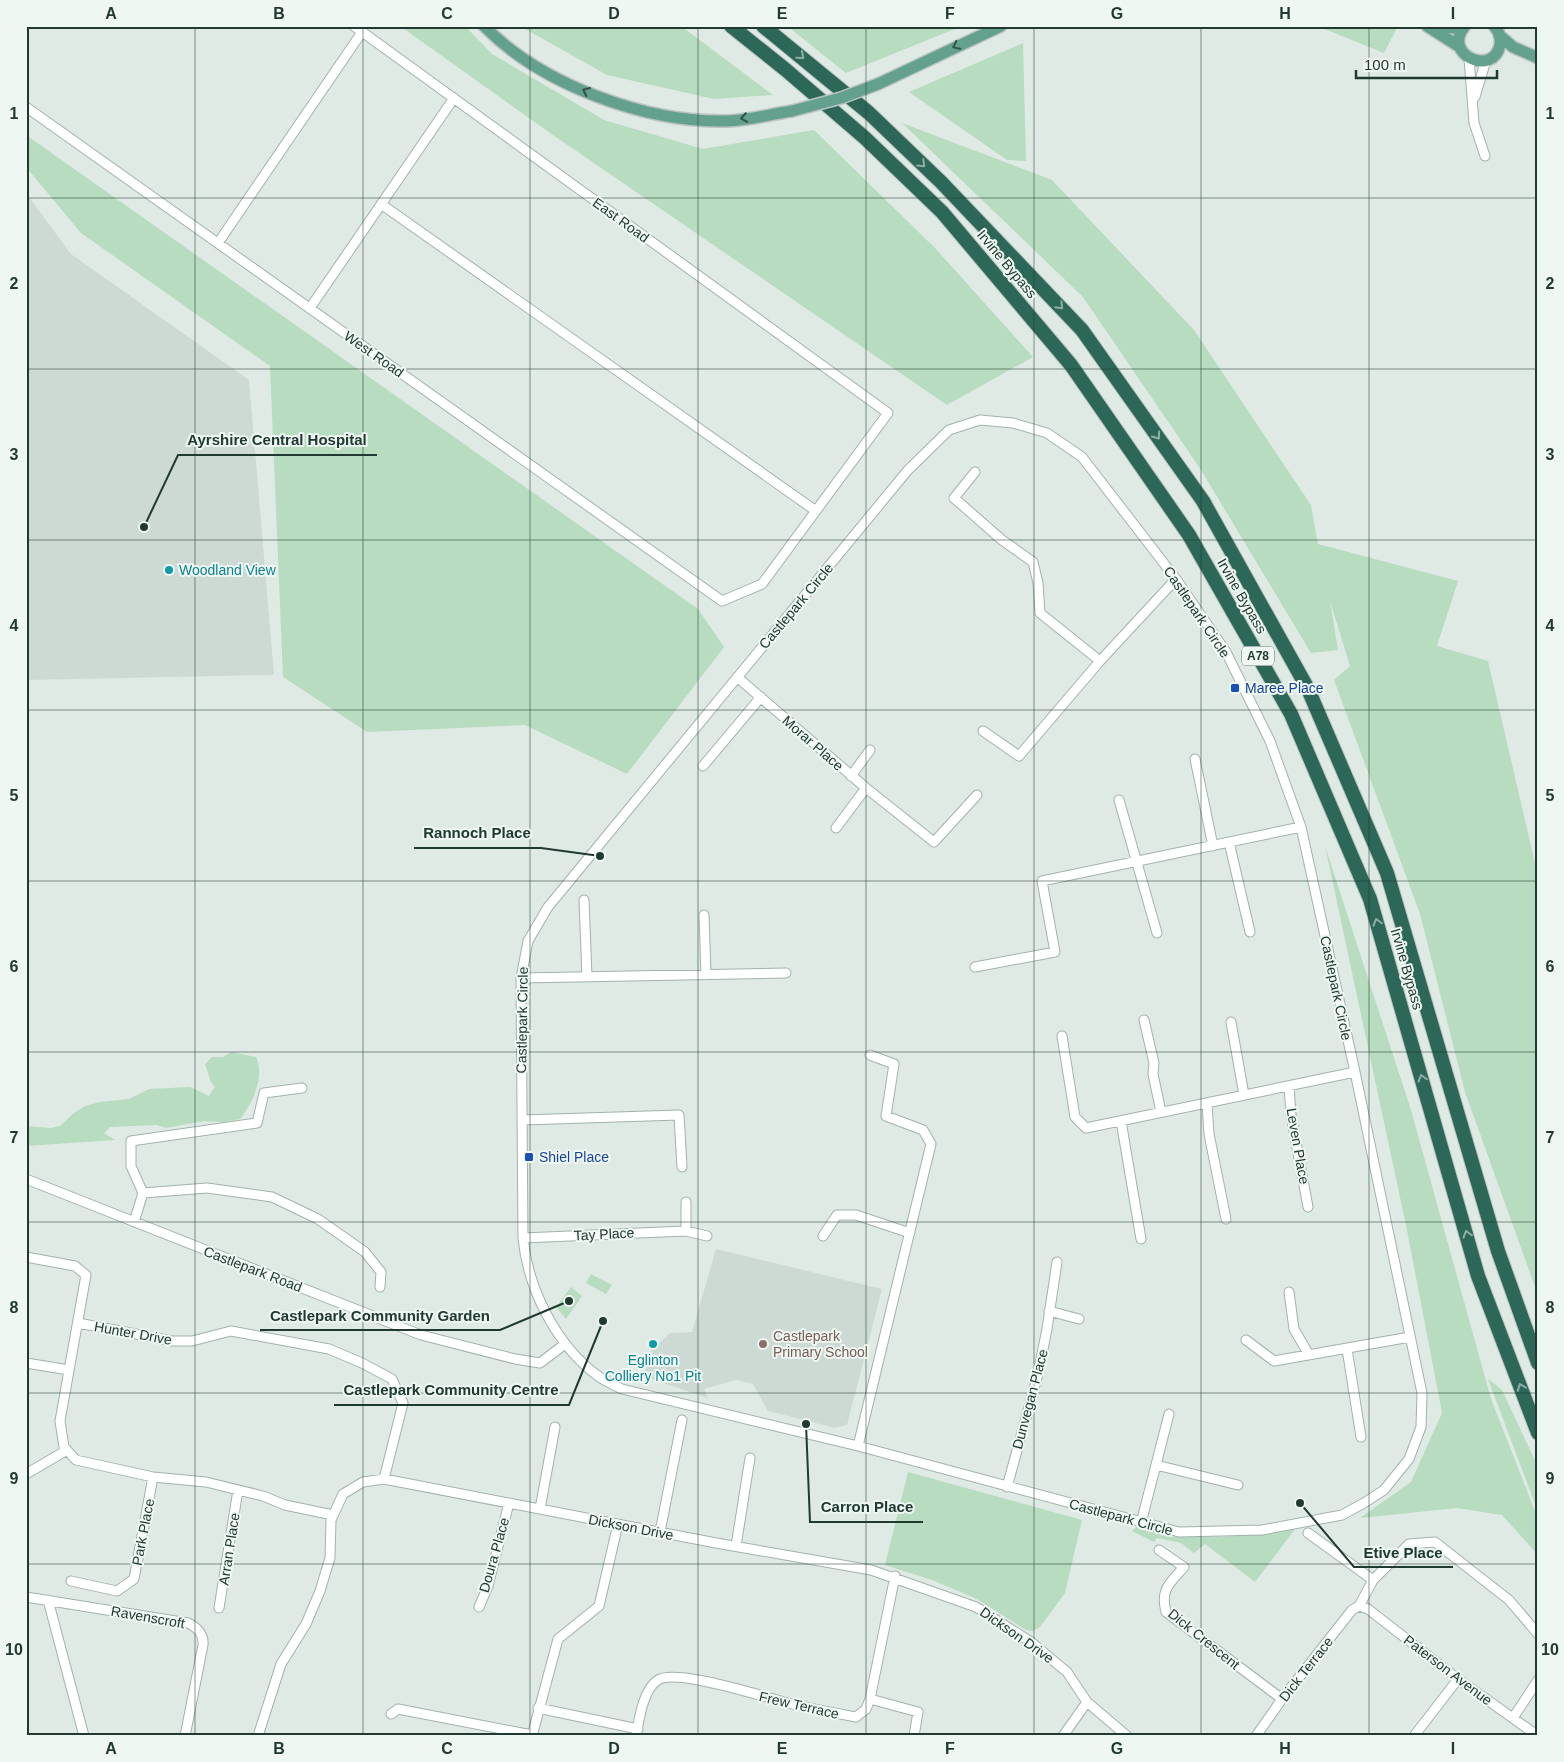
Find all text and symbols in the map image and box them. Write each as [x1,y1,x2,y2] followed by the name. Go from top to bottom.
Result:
[105,5,117,22] text: A
[273,5,285,22] text: B
[441,5,453,22] text: C
[608,5,620,22] text: D
[777,5,788,22] text: E
[945,5,955,22] text: F
[1111,5,1123,22] text: G
[1279,5,1291,22] text: H
[1451,5,1455,22] text: I
[952,40,961,50] one-way arrow
[1356,48,1498,80] scale bar
[796,50,805,59] one-way arrow
[1364,56,1406,73] text: 100 m
[582,86,591,97] one-way arrow
[10,105,19,122] text: 1
[1546,105,1555,122] text: 1
[740,113,749,123] one-way arrow
[917,158,926,167] one-way arrow
[590,194,652,246] street label: East Road
[974,227,1040,301] street label: Irvine Bypass
[10,275,19,292] text: 2
[1546,275,1555,292] text: 2
[1054,301,1063,310] one-way arrow
[341,328,407,380] street label: West Road
[178,425,377,455] callout: Ayrshire Central Hospital
[1151,430,1160,440] one-way arrow
[187,431,367,448] text: Ayrshire Central Hospital
[10,446,19,463] text: 3
[1546,446,1555,463] text: 3
[1214,556,1270,636] street label: Irvine Bypass
[756,560,837,652] street label: Castlepark Circle
[179,562,277,578] place label: Woodland View
[1161,563,1234,661] street label: Castlepark Circle
[163,564,175,576] marker: Woodland View
[10,617,19,634] text: 4
[1546,617,1555,634] text: 4
[1242,646,1274,666] road number: A78
[1245,680,1324,696] place label: Maree Place
[1229,682,1241,694] marker: Maree Place
[779,712,847,774] street label: Morar Place
[10,787,19,804] text: 5
[1546,787,1555,804] text: 5
[414,818,541,848] callout: Rannoch Place
[423,824,531,841] text: Rannoch Place
[1372,917,1383,926] one-way arrow
[1388,926,1426,1012] street label: Irvine Bypass
[1317,934,1355,1042] street label: Castlepark Circle
[10,958,19,975] text: 6
[1546,958,1555,975] text: 6
[513,966,531,1073] street label: Castlepark Circle
[1417,1074,1427,1083] one-way arrow
[1283,1107,1313,1186] street label: Leven Place
[10,1129,19,1146] text: 7
[1546,1129,1555,1146] text: 7
[539,1149,609,1165] place label: Shiel Place
[523,1151,535,1163] marker: Shiel Place
[573,1224,635,1244] street label: Tay Place
[1462,1231,1472,1239] one-way arrow
[201,1243,305,1295] street label: Castlepark Road
[10,1299,19,1316] text: 8
[1546,1299,1555,1316] text: 8
[260,1300,500,1330] callout: Castlepark Community Garden
[270,1307,490,1324] text: Castlepark Community Garden
[93,1318,173,1348] street label: Hunter Drive
[773,1328,868,1360] place label: Castlepark Primary School
[647,1338,659,1350] marker: Eglinton Colliery No1 Pit
[757,1338,769,1350] marker: Castlepark Primary School
[1009,1347,1051,1451] street label: Dunvegan Place
[605,1352,701,1384] place label: Eglinton Colliery No1 Pit
[334,1375,569,1405] callout: Castlepark Community Centre
[343,1381,559,1398] text: Castlepark Community Centre
[1516,1384,1526,1392] one-way arrow
[10,1470,19,1487] text: 9
[1546,1470,1555,1487] text: 9
[810,1492,923,1522] callout: Carron Place
[1067,1495,1175,1539] street label: Castlepark Circle
[129,1497,157,1567] street label: Park Place
[821,1498,913,1515] text: Carron Place
[215,1511,243,1586] street label: Arran Place
[587,1511,675,1543] street label: Dickson Drive
[476,1516,512,1594] street label: Doura Place
[1354,1537,1453,1567] callout: Etive Place
[1363,1544,1443,1561] text: Etive Place
[110,1603,186,1631] street label: Ravenscroft
[977,1604,1057,1666] street label: Dickson Drive
[1165,1605,1243,1673] street label: Dick Crescent
[1401,1632,1495,1709] street label: Paterson Avenue
[1276,1633,1336,1704] street label: Dick Terrace
[5,1641,23,1658] text: 10
[1541,1641,1559,1658] text: 10
[758,1688,841,1722] street label: Frew Terrace
[105,1740,117,1757] text: A
[273,1740,285,1757] text: B
[441,1740,453,1757] text: C
[608,1740,620,1757] text: D
[777,1740,788,1757] text: E
[945,1740,955,1757] text: F
[1111,1740,1123,1757] text: G
[1279,1740,1291,1757] text: H
[1451,1740,1455,1757] text: I

